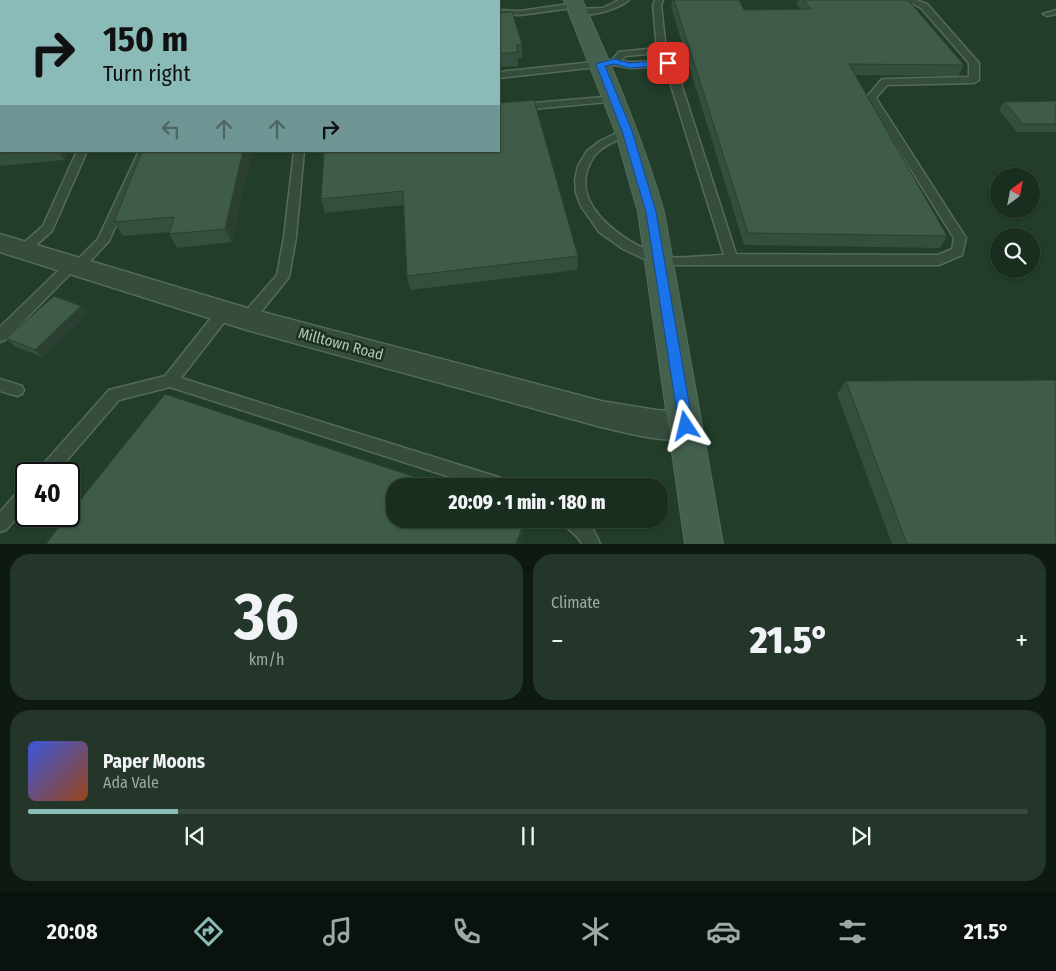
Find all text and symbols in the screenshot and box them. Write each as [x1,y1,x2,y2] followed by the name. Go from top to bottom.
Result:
[103,18,188,60] text: 150 m
[20,20,85,85] icon: right
[647,42,689,84] pin
[654,49,682,77] icon: arrive
[103,60,191,87] text: Turn right
[157,115,185,143] icon: left
[210,115,238,143] icon: ahead
[263,115,291,143] icon: ahead
[316,115,344,143] icon: right
[990,168,1040,218] north arrow
[990,168,1040,278] map controls
[990,228,1040,278] button: search
[297,324,385,364] street label: Milltown Road
[659,399,711,451] position arrow
[15,462,80,527] speed limit sign: 40
[449,491,605,514] text: 20:09 · 1 min · 180 m
[234,578,299,656] text: 36
[551,593,600,612] text: Climate
[750,617,829,663] text: 21.5°
[551,624,564,657] text: −
[1015,624,1028,657] text: +
[249,650,284,669] text: km/h
[103,750,205,773] text: Paper Moons
[103,773,159,792] text: Ada Vale
[181,822,209,850] icon: previous
[514,822,542,850] icon: pause
[847,822,875,850] icon: next
[191,914,226,949] icon: directions
[320,914,355,949] icon: music
[449,914,484,949] icon: phone
[578,914,613,949] icon: climate
[706,914,741,949] icon: car
[835,914,870,949] icon: filters
[47,918,98,945] text: 20:08
[964,918,1009,945] text: 21.5°

